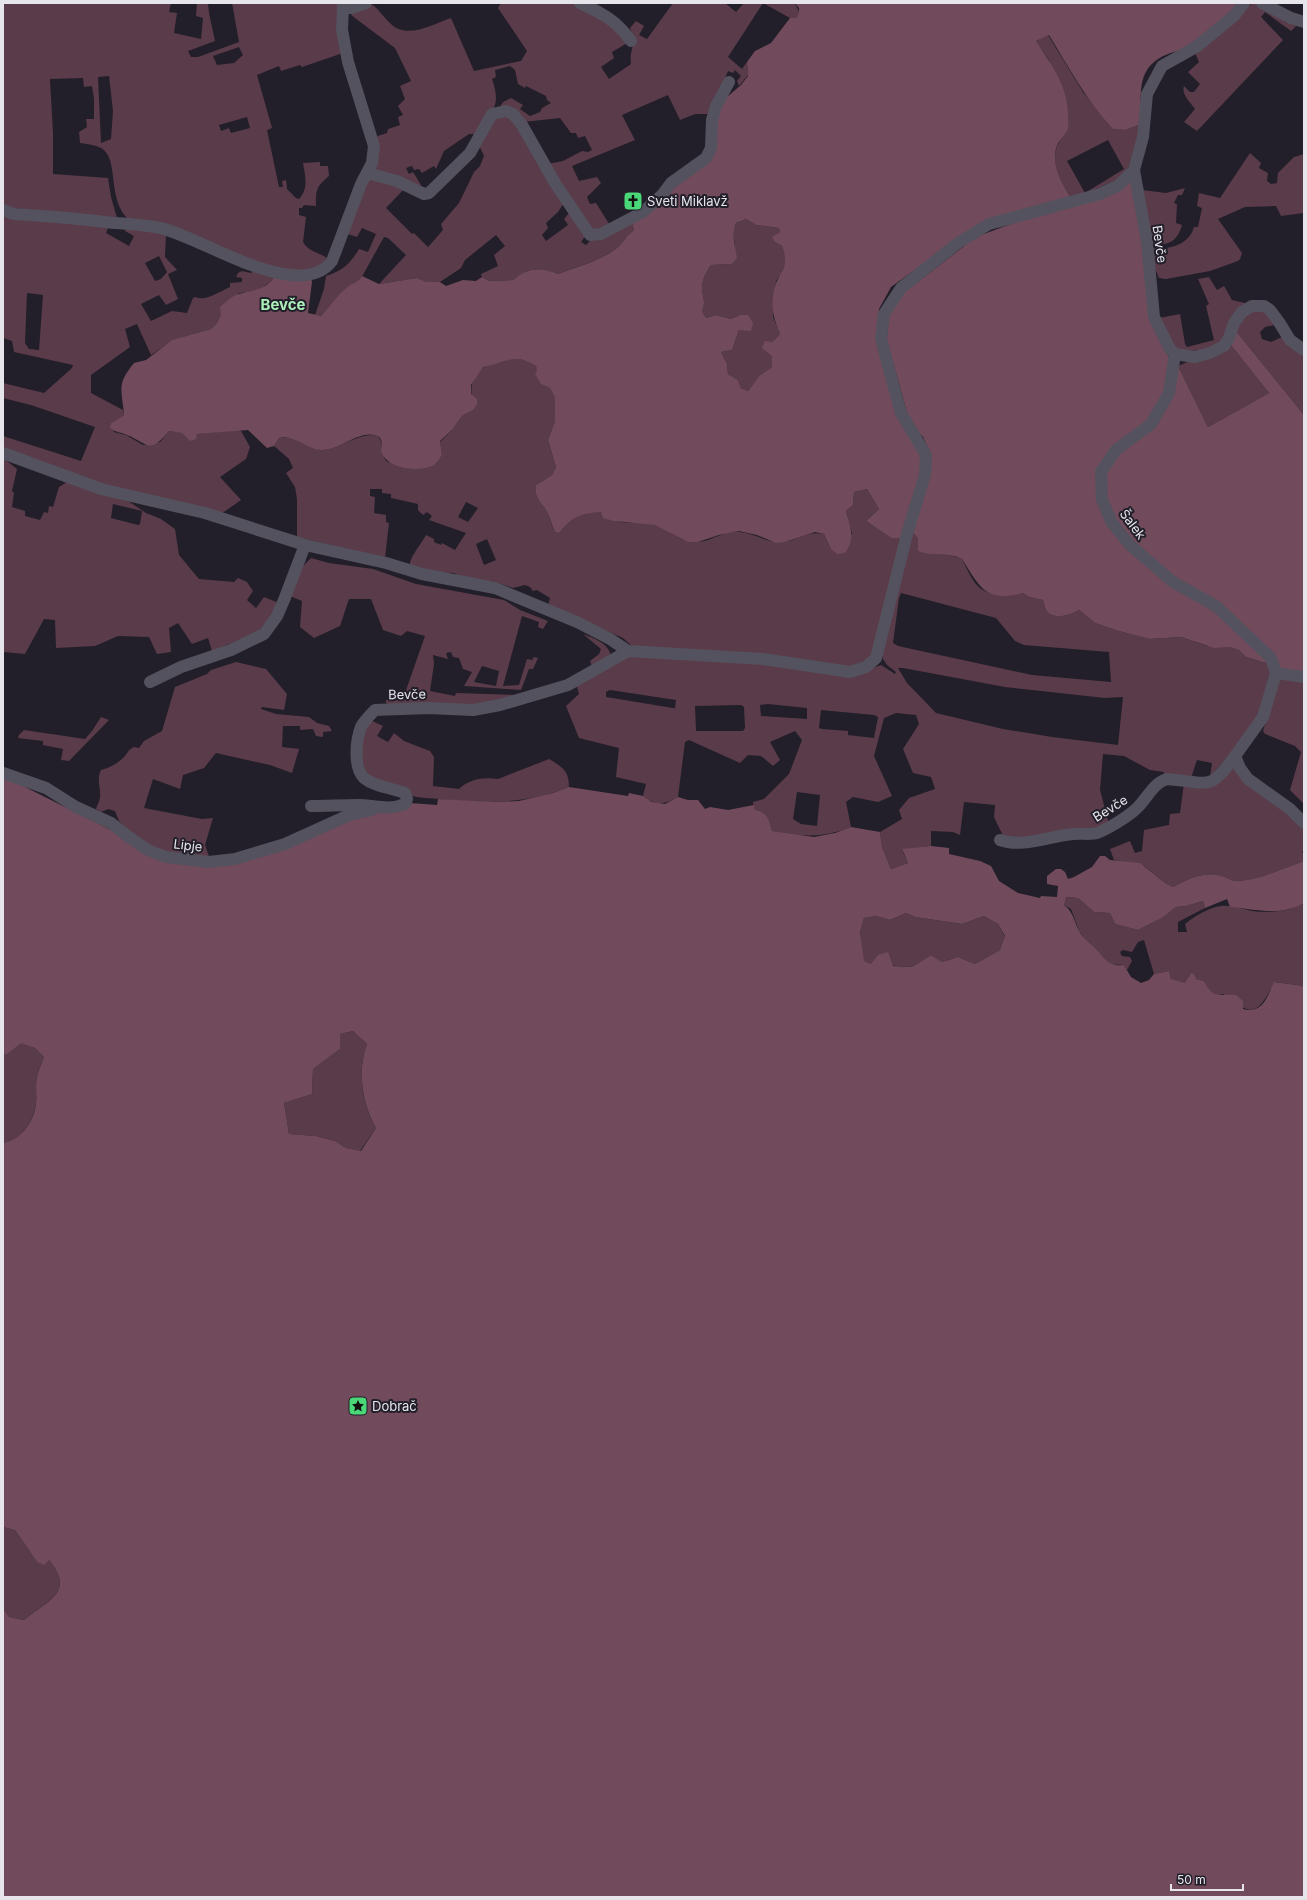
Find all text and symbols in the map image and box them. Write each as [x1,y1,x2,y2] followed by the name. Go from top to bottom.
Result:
[622,190,644,212] church icon: Sveti Miklavž
[647,193,728,209] place label: Sveti Miklavž
[1149,224,1171,264] street label: Bevče
[260,295,306,314] district label: Bevče
[1117,506,1149,542] street label: Šalek
[388,686,426,702] street label: Bevče
[1090,791,1130,825] street label: Bevče
[173,835,203,855] street label: Lipje
[347,1395,369,1417] place icon: Dobrač
[372,1398,417,1414] place label: Dobrač
[1171,1866,1243,1892] scale bar
[1177,1872,1206,1887] text: 50 m

